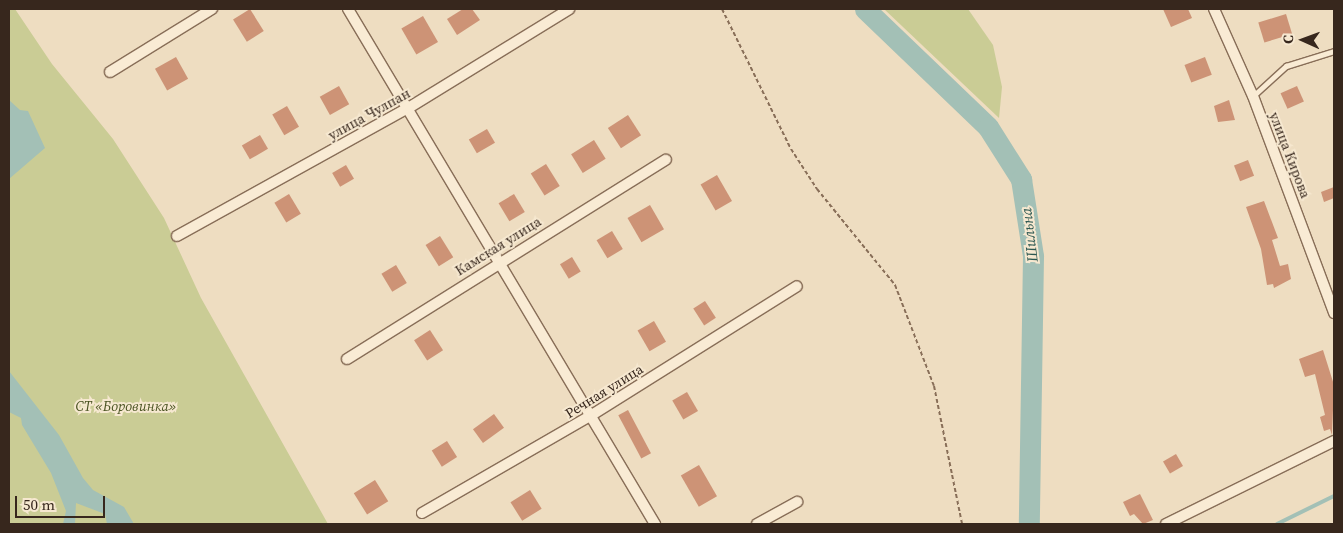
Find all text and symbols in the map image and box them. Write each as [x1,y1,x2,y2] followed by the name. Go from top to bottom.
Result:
[1278,15,1328,65] north arrow
[1278,35,1298,44] text: С
[325,85,413,143] street label: улица Чулпан
[1266,110,1314,200] street label: улица Кирова
[1017,207,1041,263] water label: Шильна
[452,213,544,279] street label: Камская улица
[562,360,646,422] street label: Речная улица
[75,398,177,414] park label: СТ «Боровинка»
[18,486,108,518] scale bar
[23,494,55,515] text: 50 m

